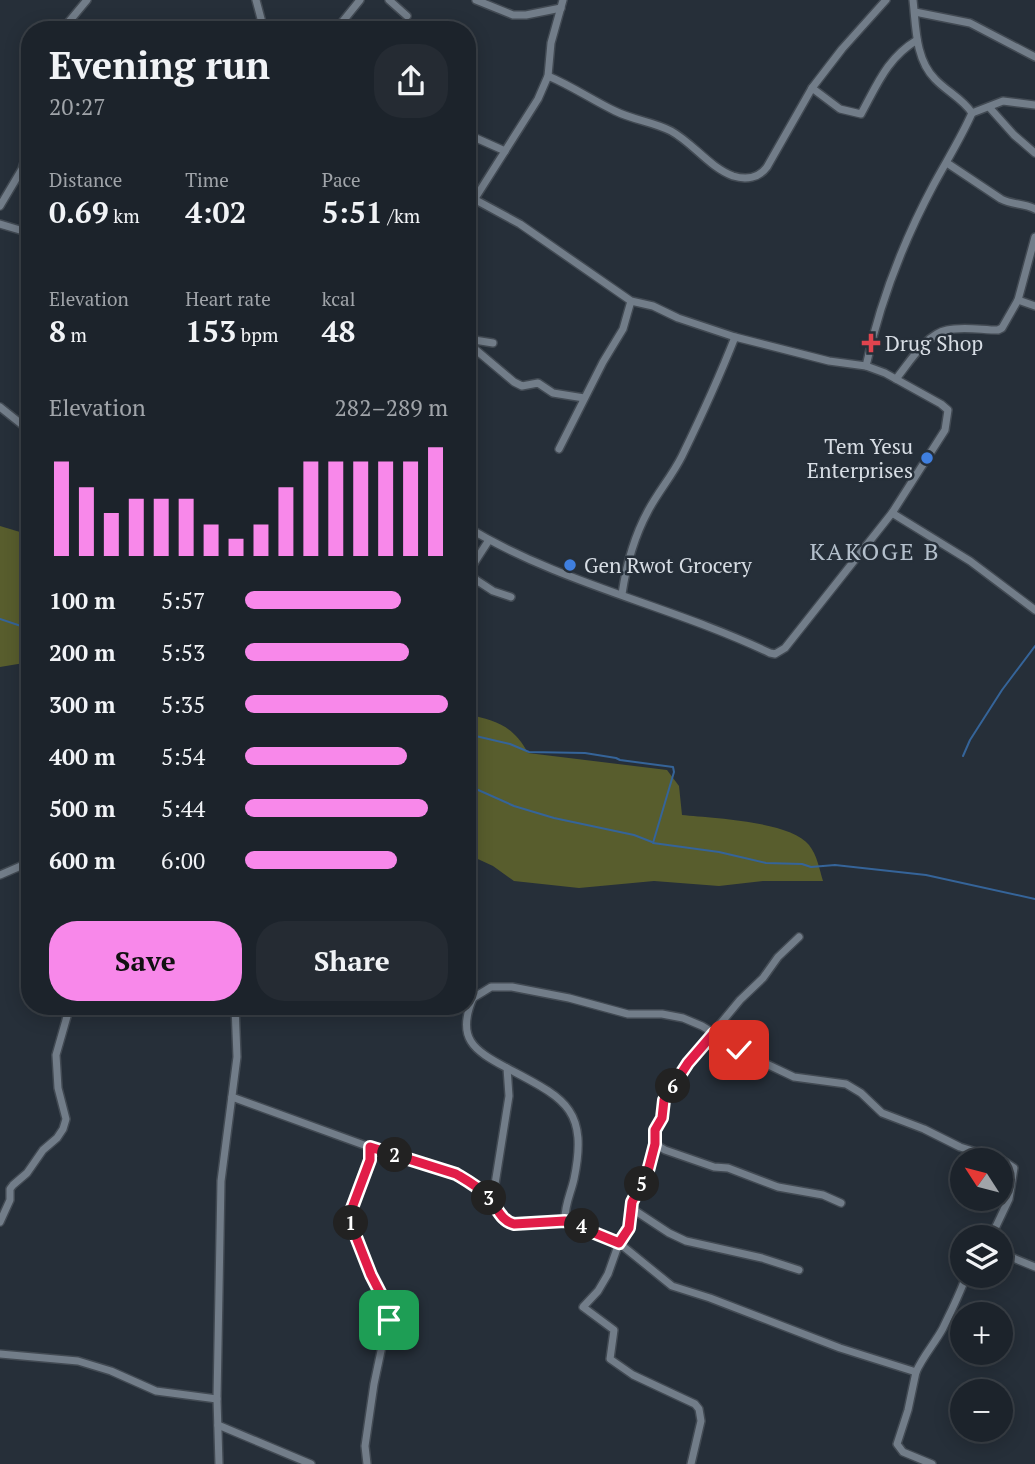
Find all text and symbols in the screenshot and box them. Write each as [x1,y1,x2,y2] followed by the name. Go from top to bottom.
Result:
[49,40,270,90] text: Evening run
[374,44,448,118] button: share
[49,91,106,122] text: 20:27
[49,167,122,192] text: Distance
[185,167,229,192] text: Time
[322,167,361,192] text: Pace
[49,192,109,232] text: 0.69
[185,192,246,232] text: 4:02
[322,192,383,232] text: 5:51
[109,203,140,228] text: km
[383,203,420,228] text: /km
[49,286,129,311] text: Elevation
[185,286,271,311] text: Heart rate
[322,286,355,311] text: kcal
[49,311,66,351] text: 8
[185,311,236,351] text: 153
[322,311,356,351] text: 48
[66,322,87,347] text: m
[236,322,278,347] text: bpm
[885,329,983,357] place label: Drug Shop
[863,335,879,351] marker: Drug Shop
[49,392,146,423] text: Elevation
[335,392,448,423] text: 282–289 m
[807,432,913,484] place label: Tem Yesu Enterprises
[919,450,935,466] marker: Tem Yesu Enterprises
[810,535,940,567] district label: KAKOGE B
[584,551,752,579] place label: Gen Rwot Grocery
[562,557,578,573] marker: Gen Rwot Grocery
[49,585,115,616] text: 100 m
[161,585,205,616] text: 5:57
[49,637,115,668] text: 200 m
[161,637,205,668] text: 5:53
[49,689,115,720] text: 300 m
[161,689,205,720] text: 5:35
[49,741,115,772] text: 400 m
[161,741,205,772] text: 5:54
[49,793,115,824] text: 500 m
[161,793,205,824] text: 5:44
[49,845,115,876] text: 600 m
[161,845,205,876] text: 6:00
[49,921,242,1001] button: Save
[256,921,448,1001] button: Share
[709,1020,769,1080] pin
[720,1031,758,1069] icon: check
[656,1068,690,1104] pin: 6
[667,1073,678,1098] text: 6
[378,1138,412,1172] pin: 2
[389,1142,400,1167] text: 2
[950,1148,1013,1211] north arrow
[950,1148,1013,1442] map controls
[624,1166,660,1202] pin: 5
[636,1171,647,1196] text: 5
[472,1180,506,1216] pin: 3
[483,1185,494,1210] text: 3
[334,1206,368,1240] pin: 1
[564,1208,600,1244] pin: 4
[345,1210,356,1235] text: 1
[576,1213,587,1238] text: 4
[950,1225,1013,1288] button: layers
[359,1290,419,1350] pin
[370,1301,408,1339] icon: arrive
[950,1302,1013,1365] button: +
[950,1379,1013,1442] button: −

